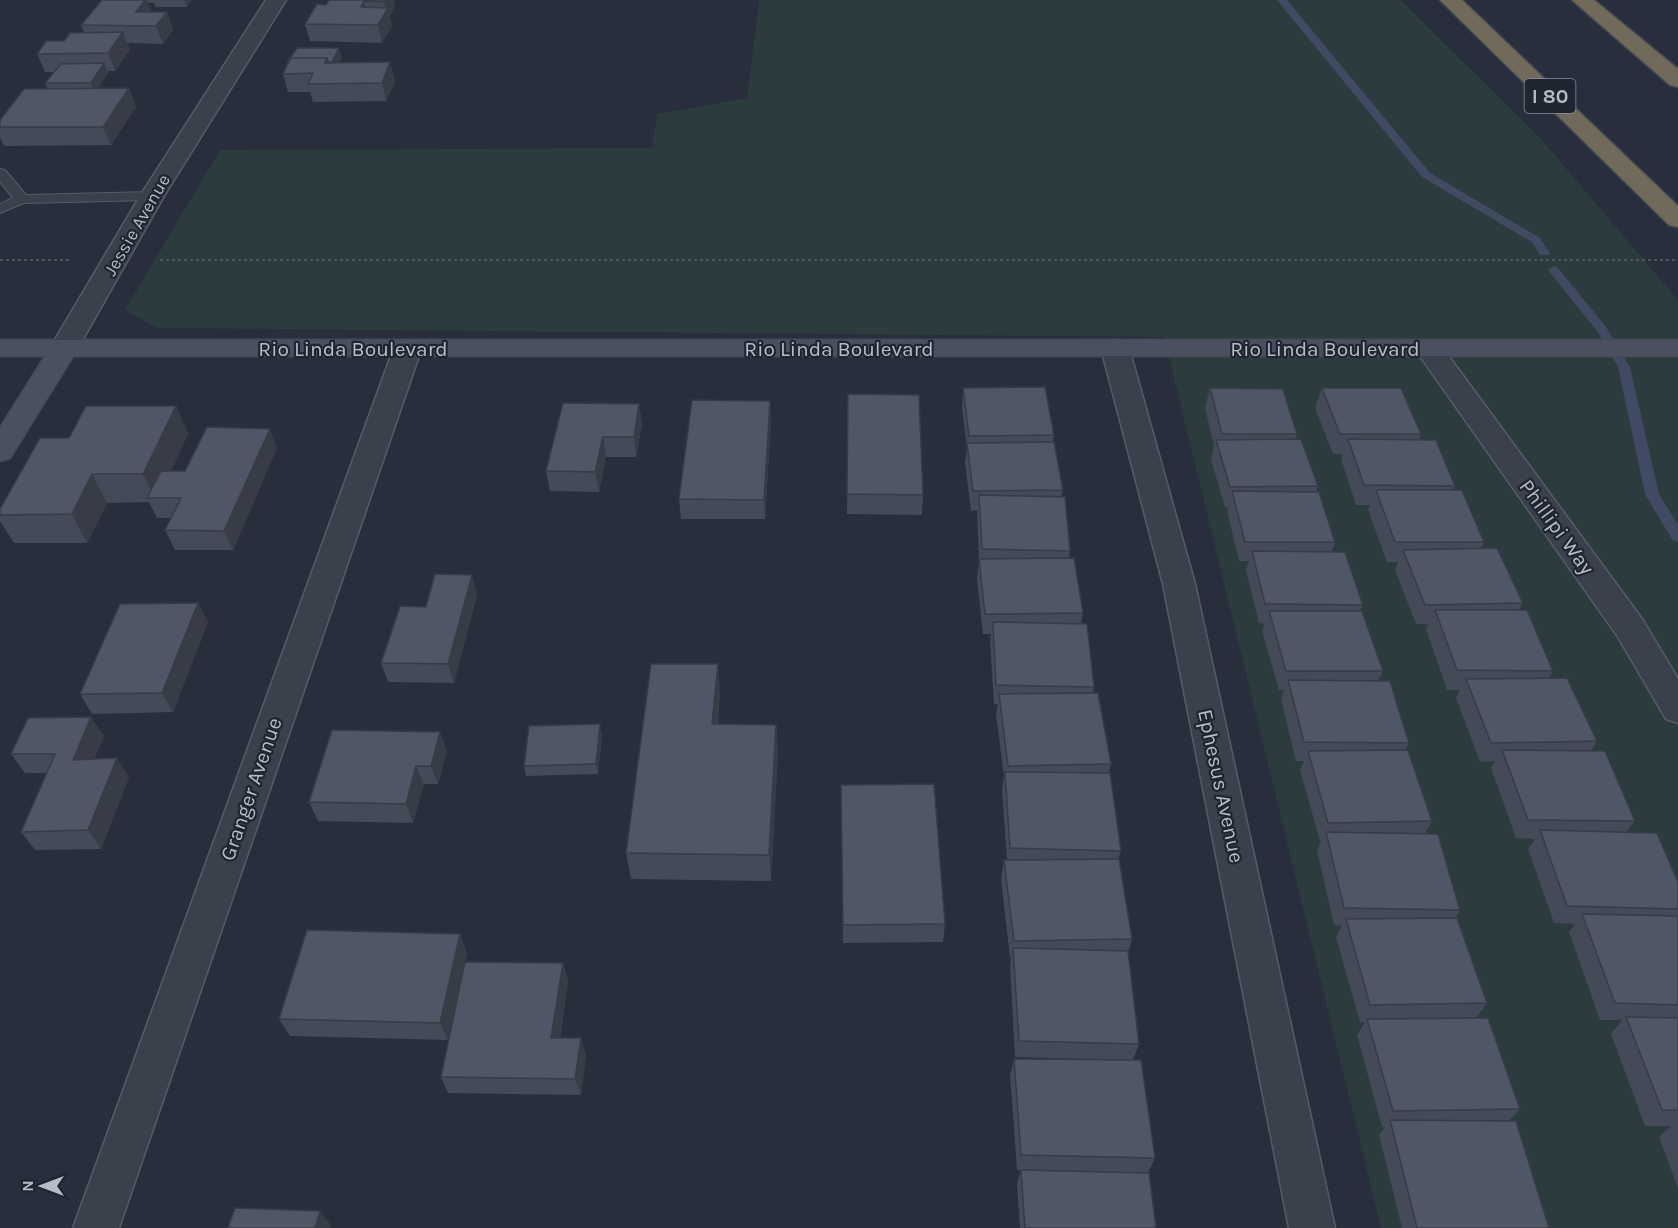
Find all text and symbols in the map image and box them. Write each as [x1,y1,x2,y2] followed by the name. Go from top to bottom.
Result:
[1524,79,1576,113] road number: I 80
[99,170,175,280] street label: Jessie Avenue
[258,337,448,361] street label: Rio Linda Boulevard
[744,337,934,361] street label: Rio Linda Boulevard
[1230,337,1420,361] street label: Rio Linda Boulevard
[1515,475,1600,579] street label: Phillipi Way
[1193,707,1249,865] street label: Ephesus Avenue
[215,714,287,864] street label: Granger Avenue
[12,1156,72,1216] north arrow
[18,1180,37,1192] text: N

